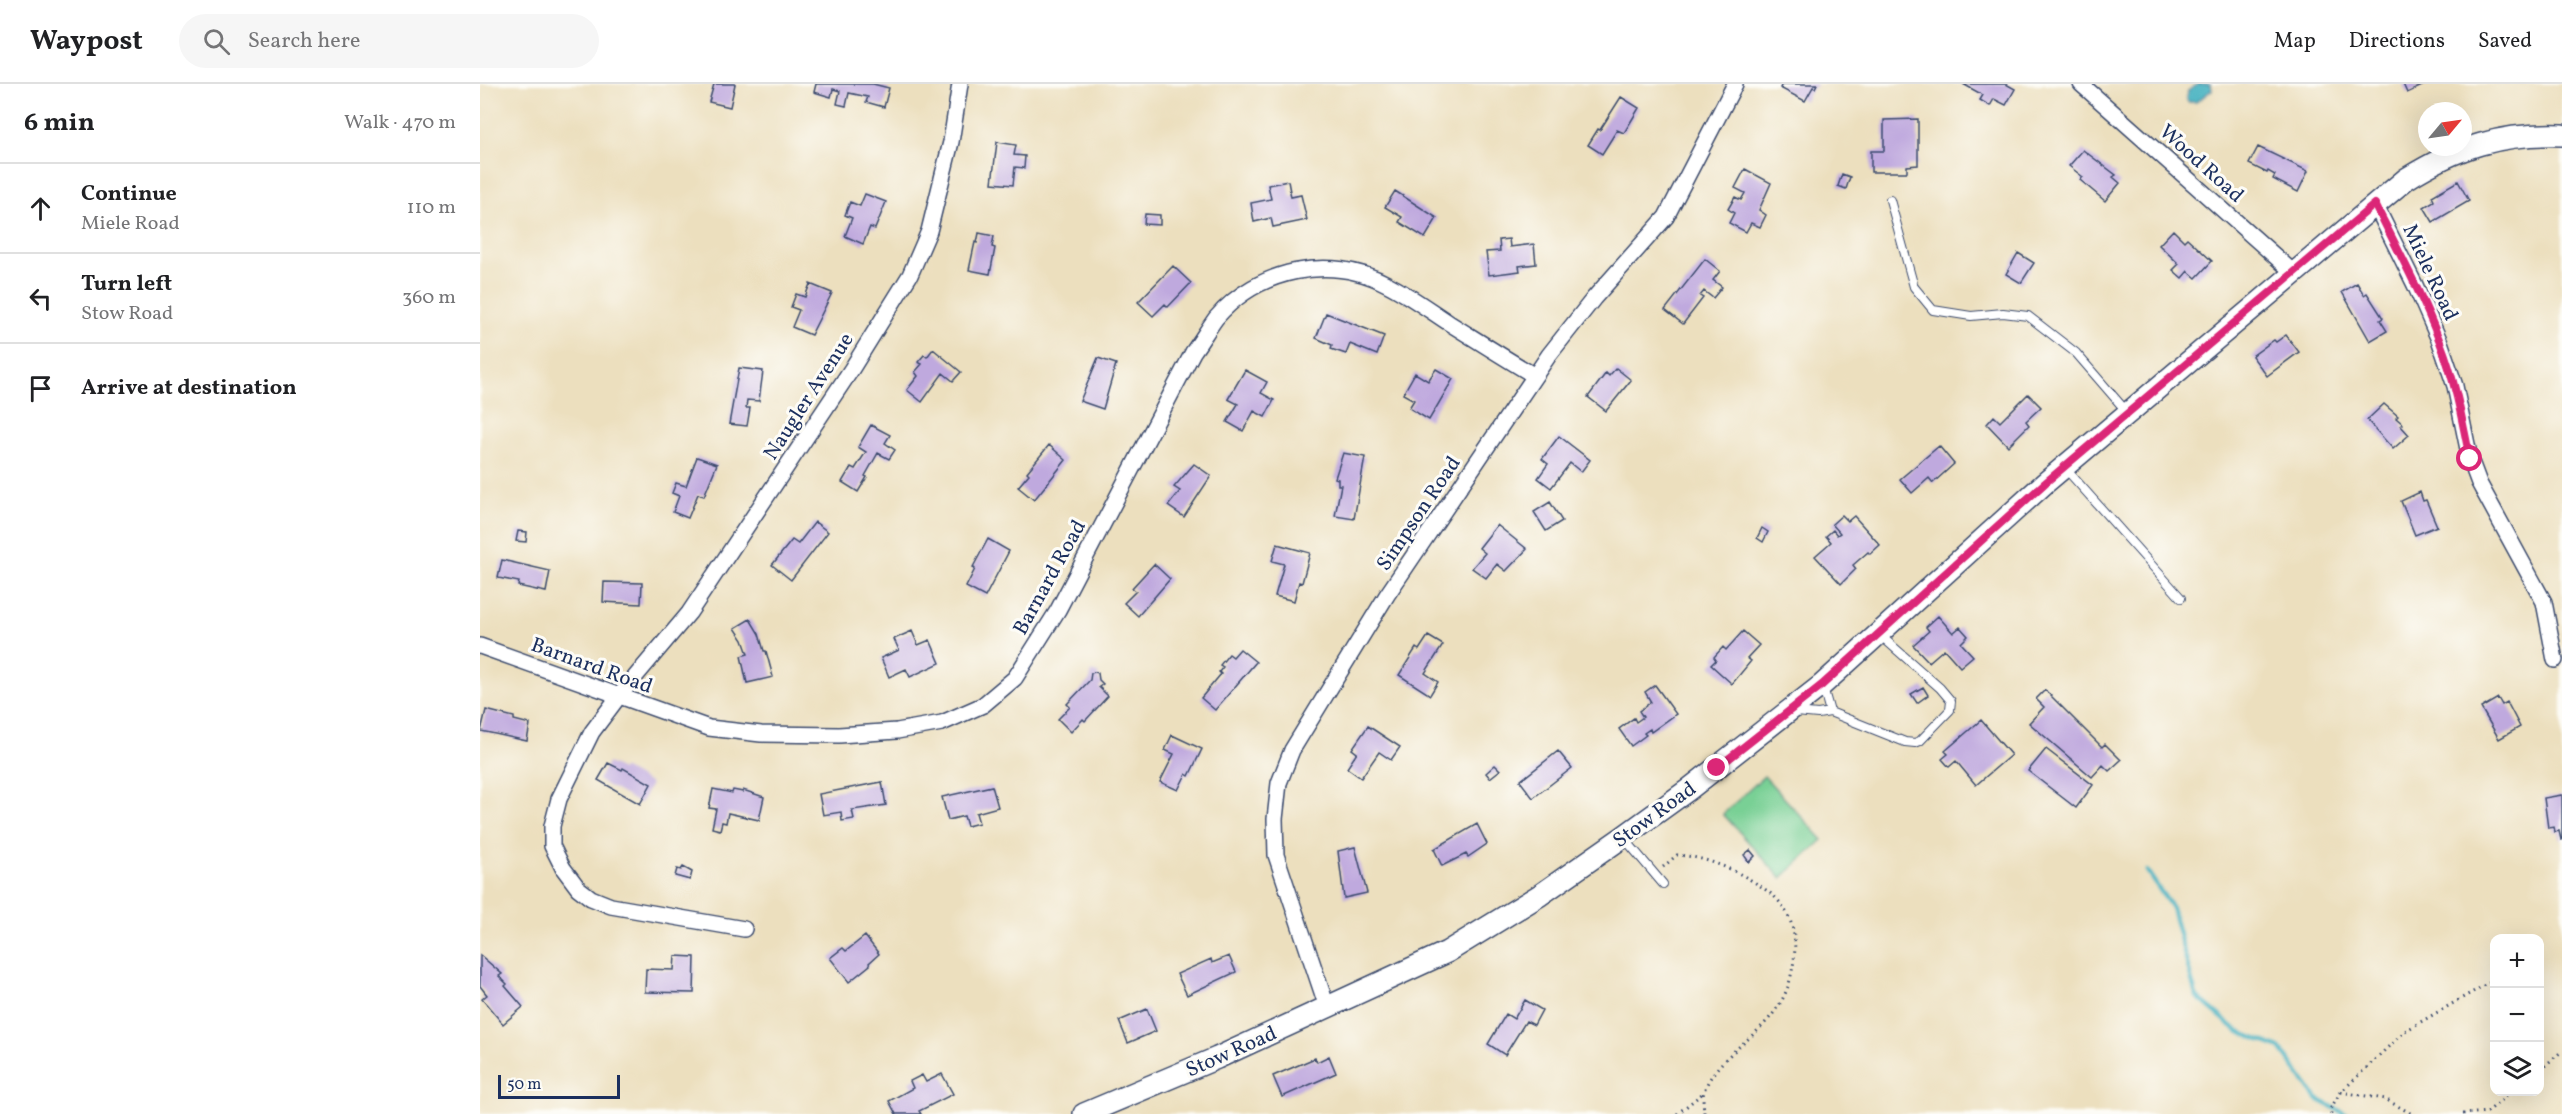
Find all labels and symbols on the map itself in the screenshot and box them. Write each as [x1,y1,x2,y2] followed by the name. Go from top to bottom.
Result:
[2418,102,2472,156] north arrow
[2152,118,2250,210] street label: Wood Road
[2395,220,2465,326] street label: Miele Road
[757,327,861,466] street label: Naugler Avenue
[2456,445,2482,471] route start
[1370,451,1468,577] street label: Simpson Road
[1007,515,1094,641] street label: Barnard Road
[527,631,656,702] street label: Barnard Road
[1703,754,1729,780] route end
[1607,775,1703,855] street label: Stow Road
[1181,1019,1282,1085] street label: Stow Road
[498,1072,620,1100] scale bar

